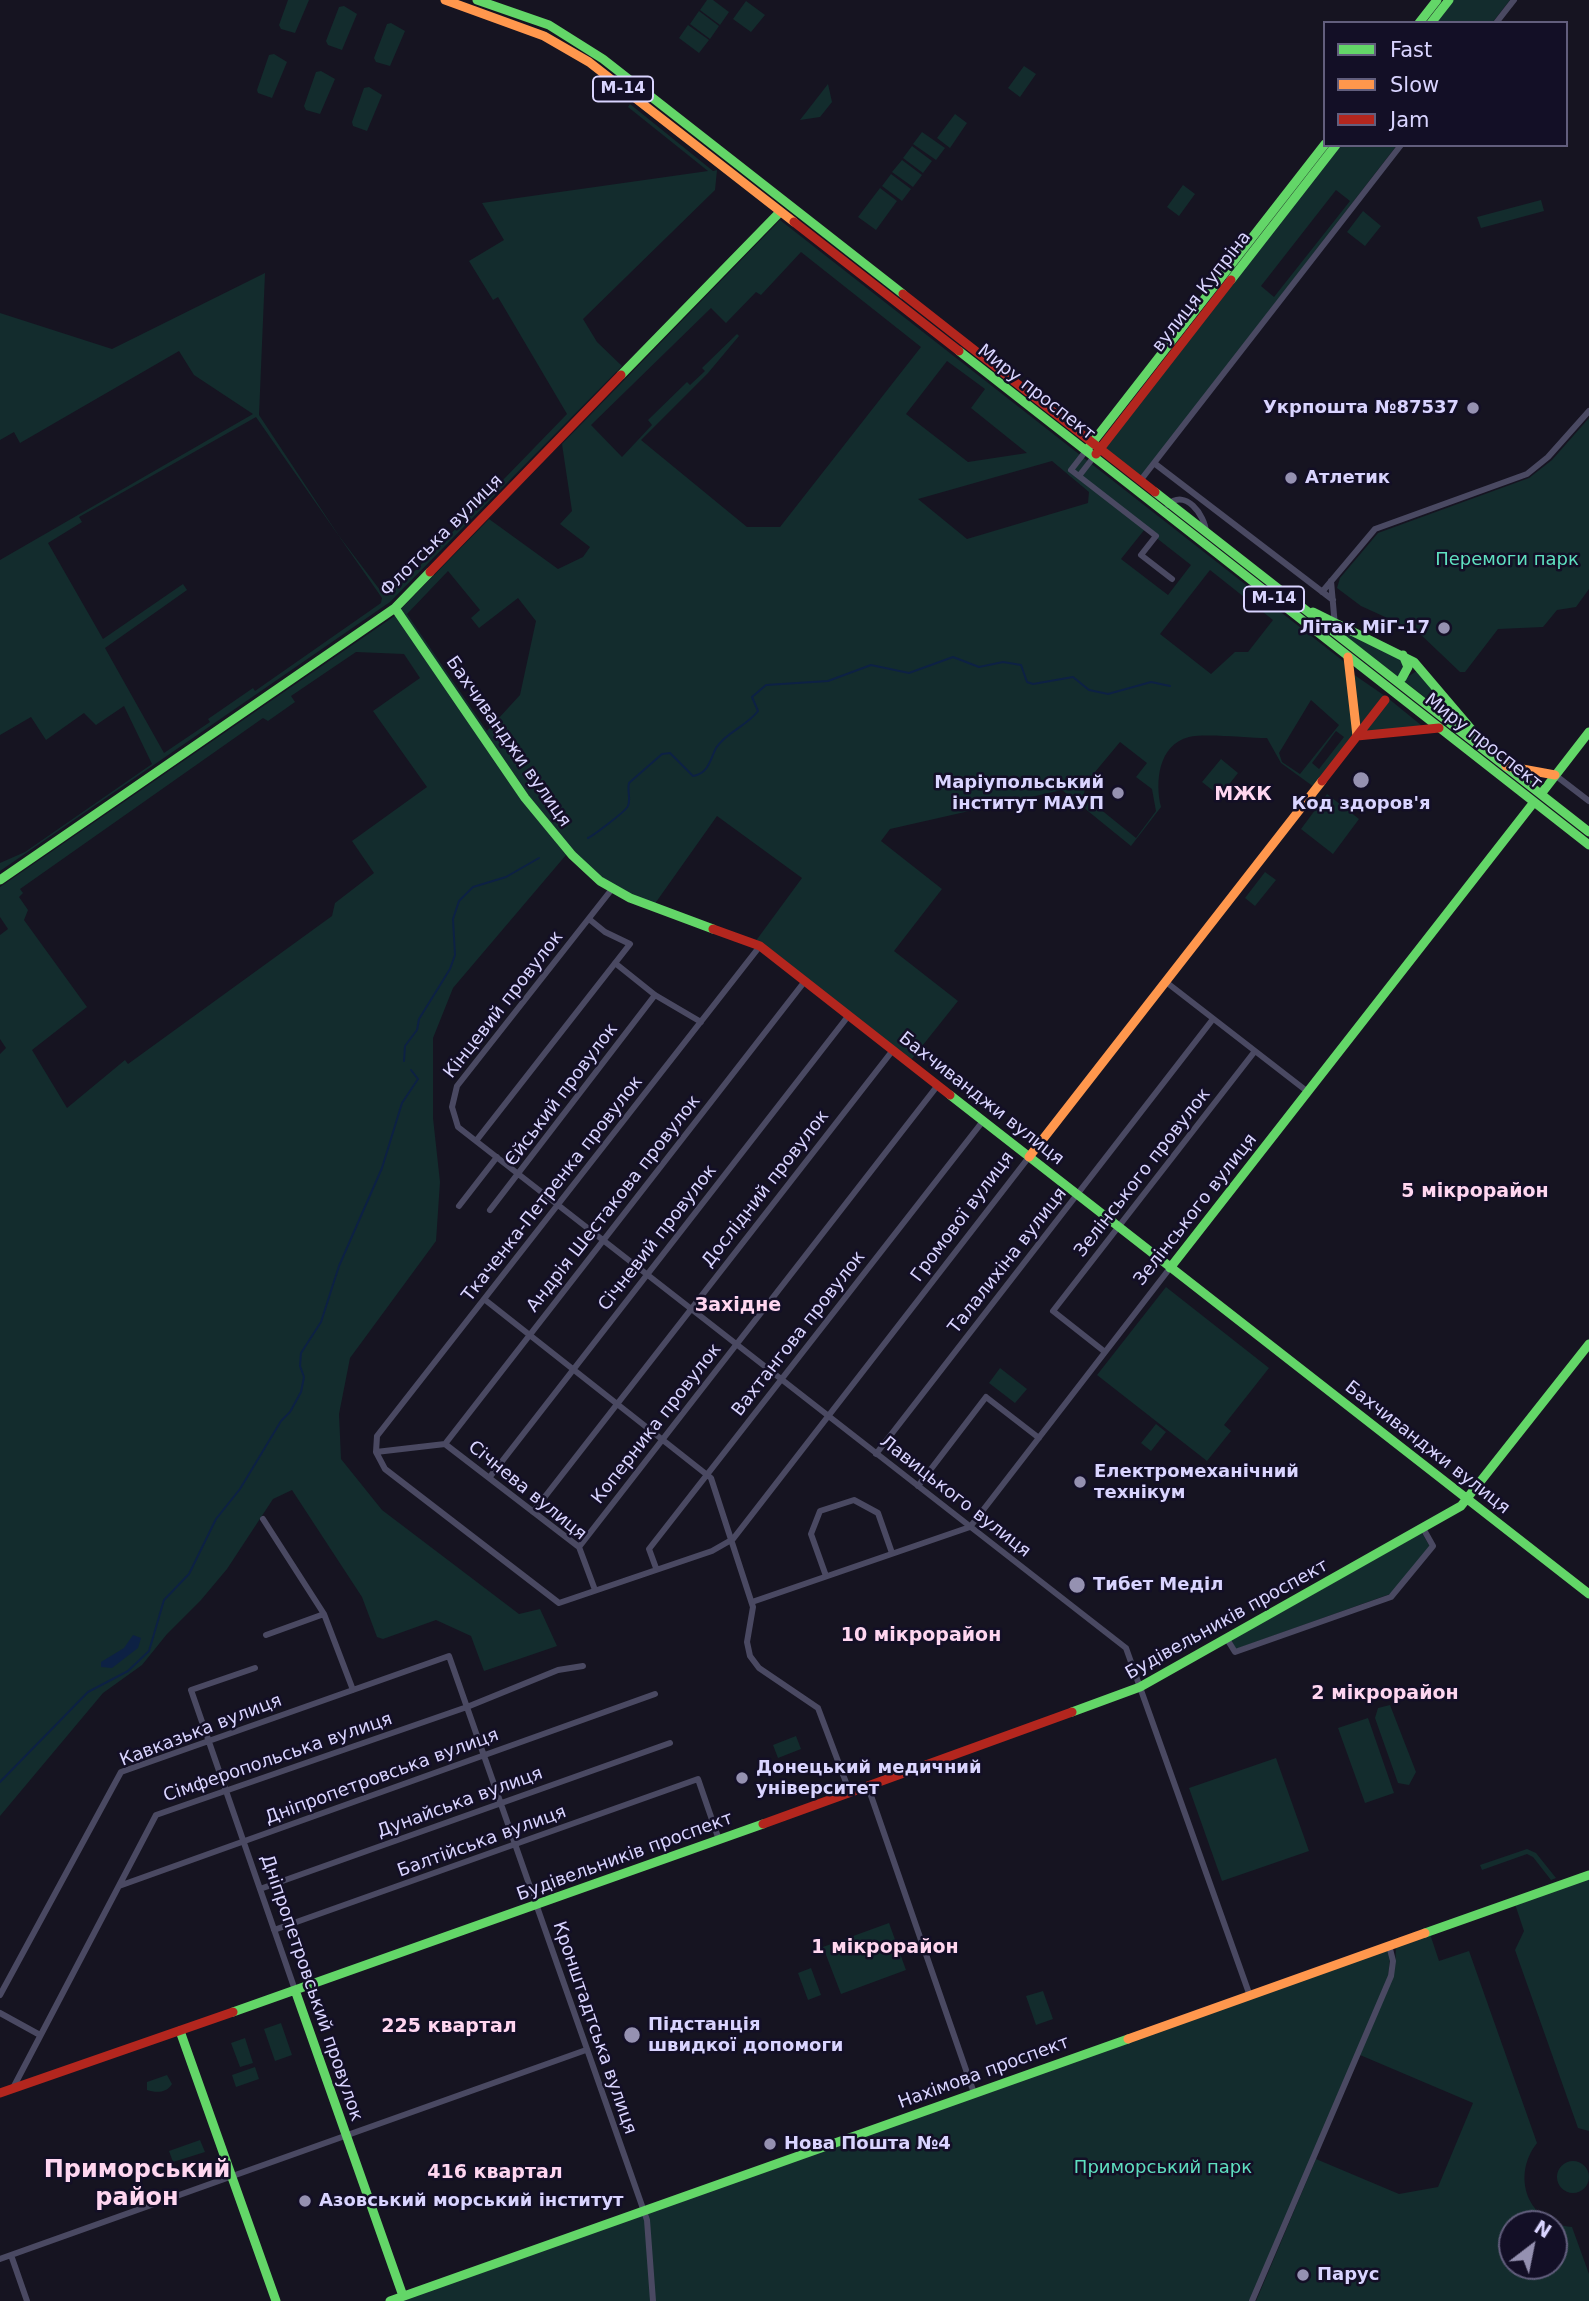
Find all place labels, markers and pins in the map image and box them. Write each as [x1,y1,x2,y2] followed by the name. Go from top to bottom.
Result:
[1263,397,1459,419] place label: Укрпошта №87537
[1465,400,1481,416] marker: Укрпошта №87537
[1305,467,1390,489] place label: Атлетик
[1283,470,1299,486] marker: Атлетик
[1300,617,1430,639] place label: Літак МіГ-17
[1436,620,1452,636] marker: Літак МіГ-17
[1351,770,1371,790] marker: Код здоров'я
[934,772,1104,814] place label: Маріупольський інститут МАУП
[1110,785,1126,801] marker: Маріупольський інститут МАУП
[1292,793,1430,815] place label: Код здоров'я
[1094,1461,1299,1504] place label: Електромеханічний технікум
[1072,1474,1088,1490] marker: Електромеханічний технікум
[1093,1574,1223,1596] place label: Тибет Меділ
[1067,1575,1087,1595] marker: Тибет Меділ
[756,1757,982,1800] place label: Донецький медичний університет
[734,1770,750,1786] marker: Донецький медичний університет
[648,2014,843,2056] place label: Підстанція швидкої допомоги
[622,2025,642,2045] marker: Підстанція швидкої допомоги
[784,2133,951,2155] place label: Нова Пошта №4
[762,2136,778,2152] marker: Нова Пошта №4
[319,2190,624,2212] place label: Азовський морський інститут
[297,2193,313,2209] marker: Азовський морський інститут
[1317,2264,1379,2286] place label: Парус
[1295,2267,1311,2283] marker: Парус

